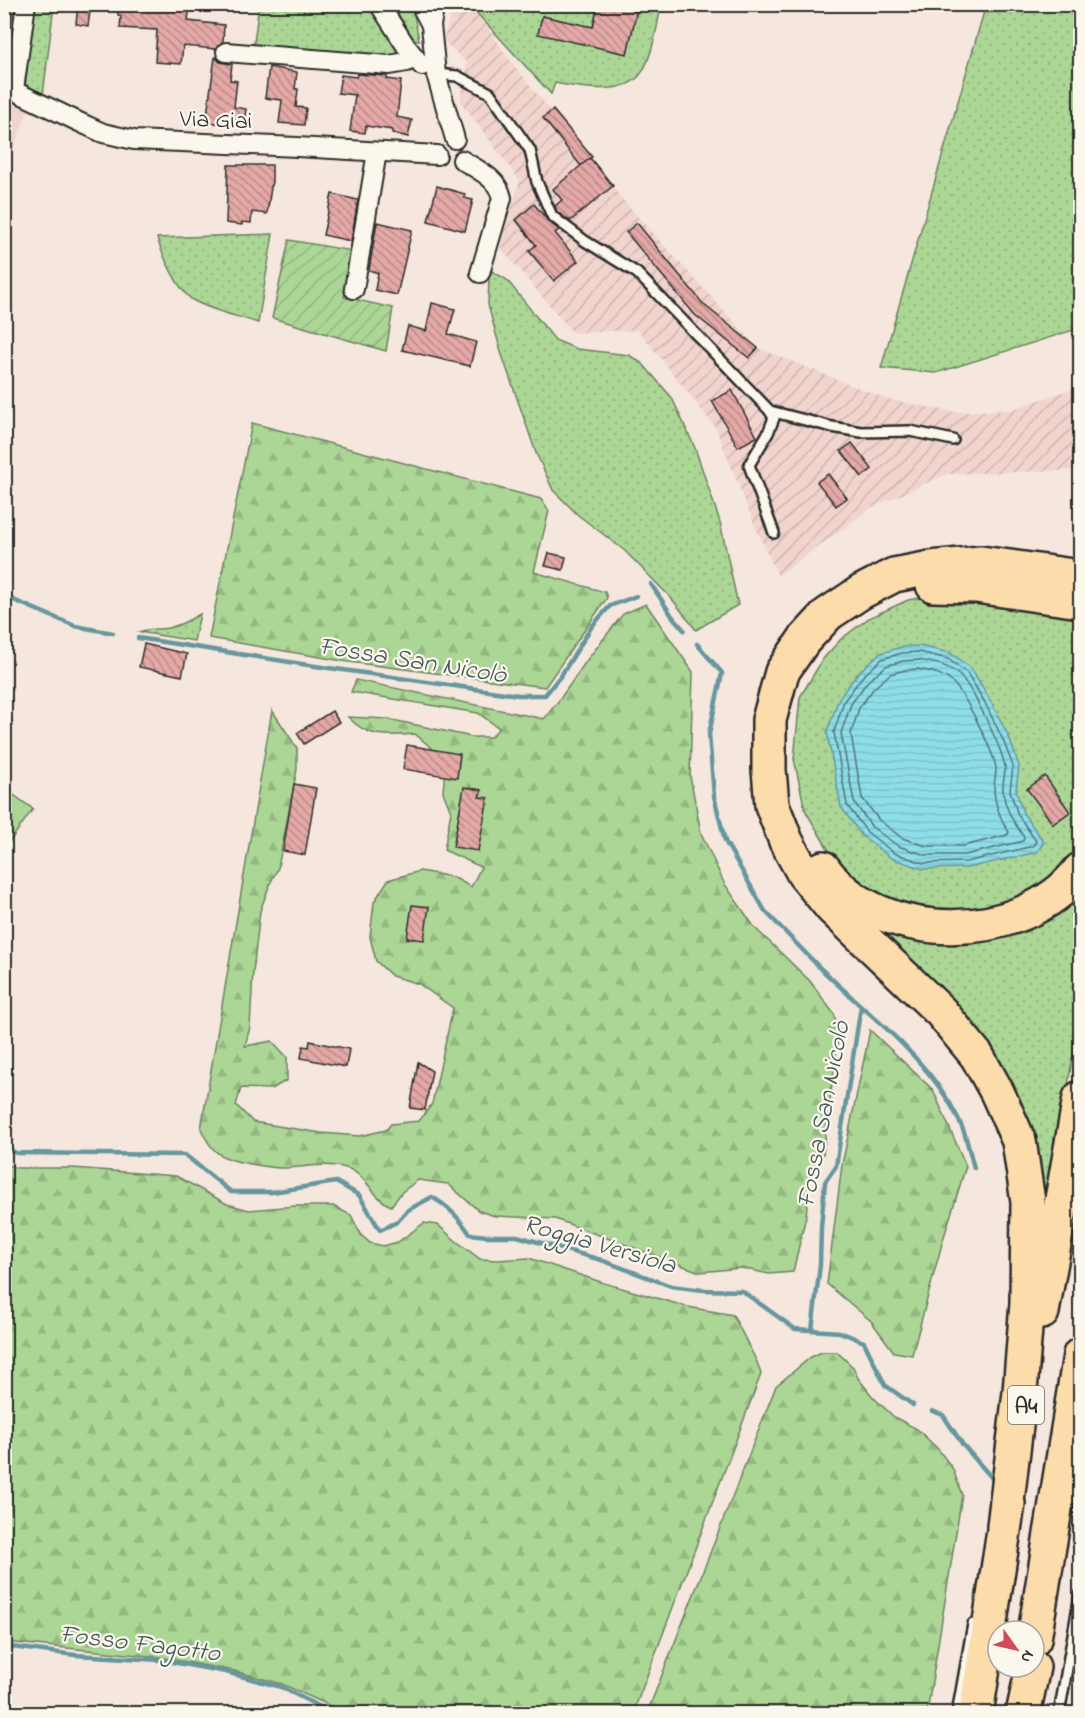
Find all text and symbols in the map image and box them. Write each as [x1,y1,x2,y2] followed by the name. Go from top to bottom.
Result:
[178,103,253,140] street label: Via Giai
[316,628,511,696] water label: Fossa San Nicolò
[788,1016,862,1211] water label: Fossa San Nicolò
[518,1206,681,1286] water label: Roggia Versiola
[1008,1386,1044,1424] road number: A4
[57,1616,224,1674] water label: Fosso Fagotto
[986,1619,1046,1679] north arrow
[1014,1645,1040,1668] text: N

